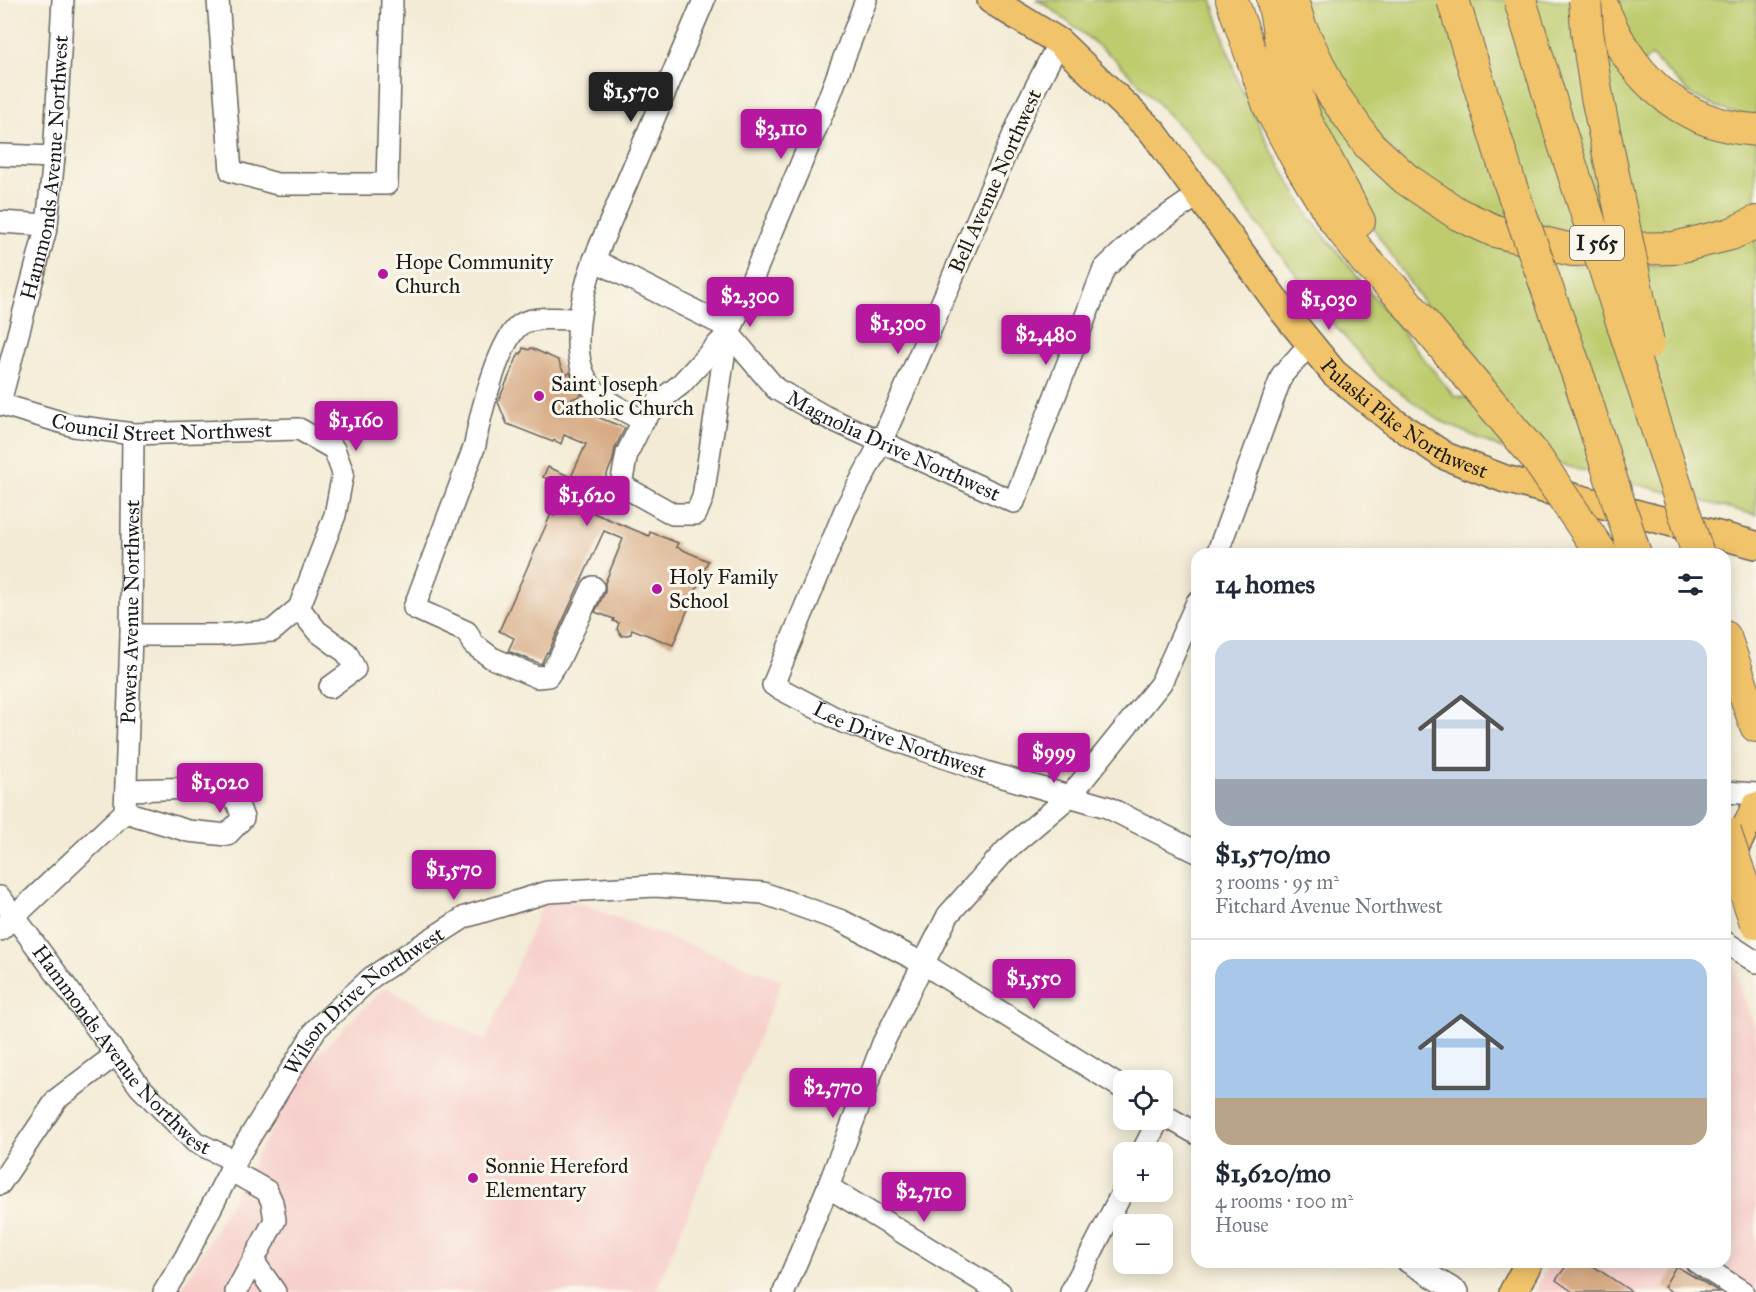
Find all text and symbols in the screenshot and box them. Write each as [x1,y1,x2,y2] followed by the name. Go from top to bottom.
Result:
[15,34,74,302] street label: Hammonds Avenue Northwest
[582,72,680,123] pin: $1,570
[603,79,659,103] text: $1,570
[943,85,1047,277] street label: Bell Avenue Northwest
[732,109,830,160] pin: $3,110
[755,116,807,140] text: $3,110
[1570,226,1624,260] road number: I 565
[395,249,554,299] place label: Hope Community Church
[376,267,390,281] marker: Hope Community Church
[701,277,799,328] pin: $2,300
[1280,280,1378,331] pin: $1,030
[721,284,779,308] text: $2,300
[1301,287,1357,311] text: $1,030
[849,304,947,355] pin: $1,300
[870,311,926,335] text: $1,300
[997,315,1095,366] pin: $2,480
[1015,322,1077,346] text: $2,480
[1315,353,1492,484] street label: Pulaski Pike Northwest
[551,371,694,421] place label: Saint Joseph Catholic Church
[782,385,1005,507] street label: Magnolia Drive Northwest
[532,389,546,403] marker: Saint Joseph Catholic Church
[307,401,405,452] pin: $1,160
[48,407,273,447] street label: Council Street Northwest
[329,408,383,432] text: $1,160
[538,476,636,527] pin: $1,620
[559,483,615,507] text: $1,620
[115,499,145,725] street label: Powers Avenue Northwest
[669,564,779,614] place label: Holy Family School
[1215,568,1315,600] text: 14 homes
[1674,568,1707,601] icon: filters
[650,582,664,596] marker: Holy Family School
[1407,679,1515,787] icon: home
[809,696,991,784] street label: Lee Drive Northwest
[1018,733,1090,784] pin: $999
[1032,740,1076,764] text: $999
[171,763,269,814] pin: $1,020
[191,770,249,794] text: $1,020
[1215,838,1330,870] text: $1,570/mo
[405,850,503,901] pin: $1,570
[426,857,482,881] text: $1,570
[1215,870,1339,894] text: 3 rooms · 95 m²
[1215,894,1443,918] text: Fitchard Avenue Northwest
[278,921,449,1080] street label: Wilson Drive Northwest
[27,940,215,1161] street label: Hammonds Avenue Northwest
[985,959,1083,1010] pin: $1,550
[1007,966,1061,990] text: $1,550
[1407,998,1515,1106] icon: home
[784,1068,882,1119] pin: $2,770
[1113,1070,1173,1274] map controls
[1113,1070,1173,1130] button: locate
[803,1075,863,1099] text: $2,770
[1113,1142,1173,1202] button: +
[485,1153,629,1203] place label: Sonnie Hereford Elementary
[1215,1157,1331,1189] text: $1,620/mo
[466,1171,480,1185] marker: Sonnie Hereford Elementary
[875,1172,973,1223] pin: $2,710
[896,1179,952,1203] text: $2,710
[1215,1189,1353,1213] text: 4 rooms · 100 m²
[1215,1213,1269,1237] text: House
[1113,1214,1173,1274] button: −

